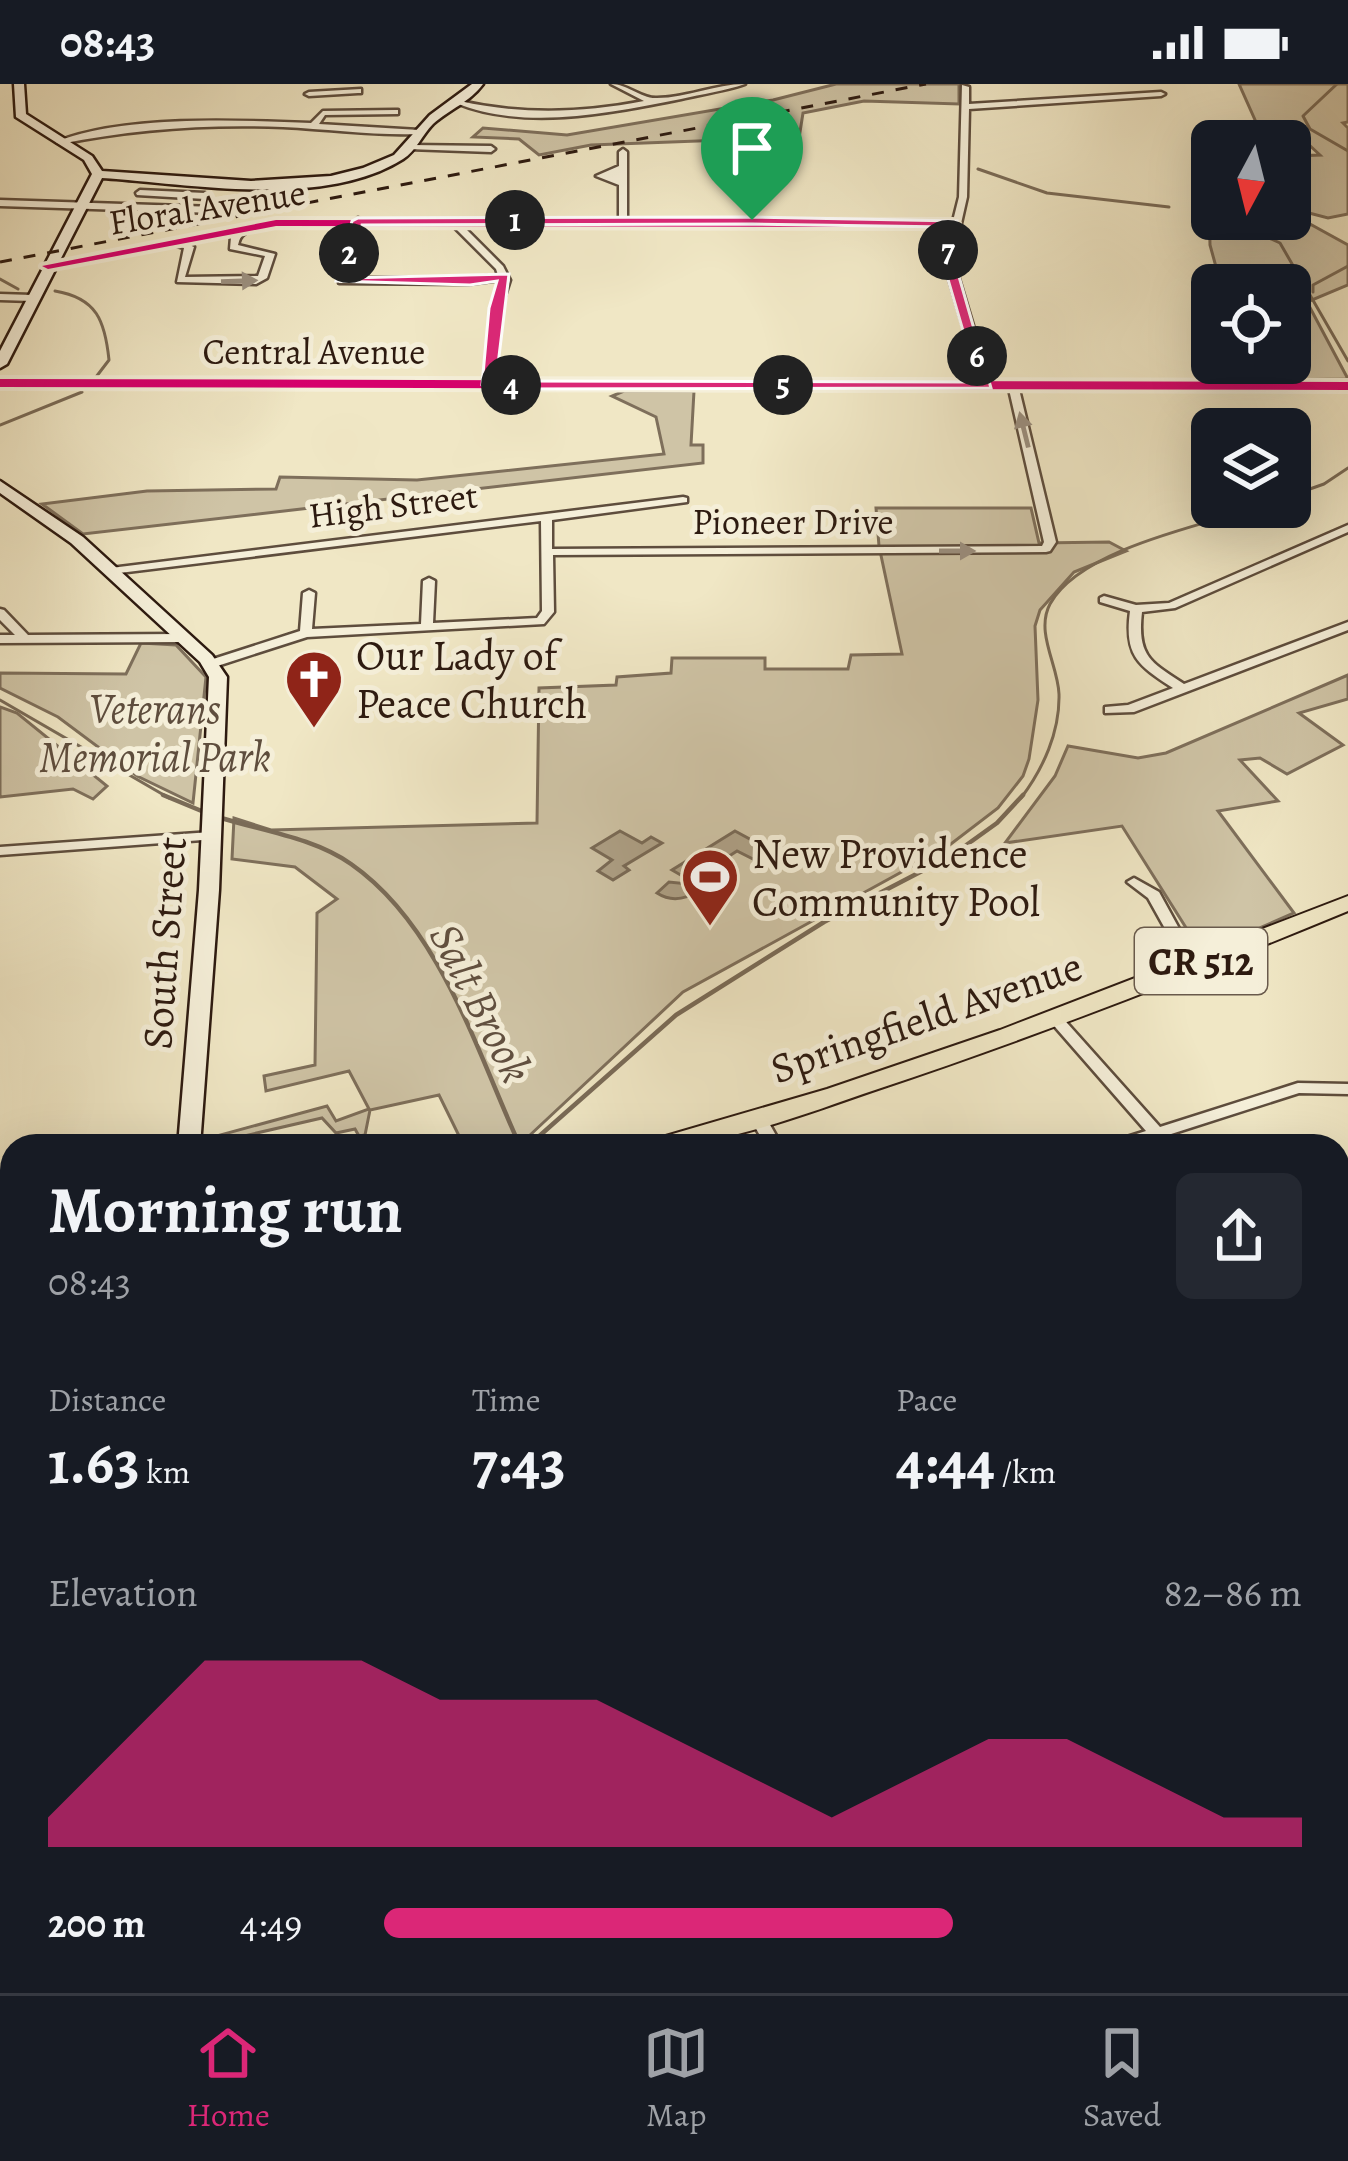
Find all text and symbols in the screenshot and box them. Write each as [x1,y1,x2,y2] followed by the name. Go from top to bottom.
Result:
[60,11,155,73] text: 08:43
[701,97,803,220] pin
[719,115,785,181] icon: arrive
[1191,120,1311,240] north arrow
[1191,120,1311,528] map controls
[105,167,309,247] street label: Floral Avenue
[485,190,545,250] pin: 1
[509,197,521,242] text: 1
[918,220,978,280] pin: 7
[319,223,379,283] pin: 2
[941,227,955,272] text: 7
[341,230,357,275] text: 2
[1191,264,1311,384] button: locate
[221,271,259,290] one-way arrow
[947,326,1007,386] pin: 6
[203,327,425,376] street label: Central Avenue
[969,333,985,378] text: 6
[481,355,541,415] pin: 4
[753,355,813,415] pin: 5
[503,362,519,407] text: 4
[776,362,790,407] text: 5
[1191,408,1311,528] button: layers
[1013,411,1032,448] one-way arrow
[306,470,480,540] street label: High Street
[692,497,894,546] street label: Pioneer Drive
[939,541,977,561] one-way arrow
[356,627,587,732] place label: Our Lady of Peace Church
[283,648,345,730] church icon: Our Lady of Peace Church
[39,680,271,785] park label: Veterans Memorial Park
[752,825,1040,930] place label: New Providence Community Pool
[128,835,200,1051] street label: South Street
[679,846,741,928] sports icon: New Providence Community Pool
[414,913,548,1093] water label: Salt Brook
[1135,928,1267,994] road number: CR 512
[763,937,1089,1097] street label: Springfield Avenue
[48,1165,403,1255] text: Morning run
[1176,1173,1302,1299] button: share
[48,1255,131,1308] text: 08:43
[48,1377,166,1422] text: Distance
[472,1377,541,1422] text: Time
[896,1377,957,1422] text: Pace
[48,1422,140,1504] text: 1.63
[472,1422,566,1504] text: 7:43
[896,1422,995,1504] text: 4:44
[140,1449,190,1494] text: km
[995,1449,1056,1494] text: /km
[48,1566,198,1619] text: Elevation
[1164,1566,1302,1619] text: 82–86 m
[48,1897,146,1950] text: 200 m
[240,1897,302,1950] text: 4:49
[187,2020,270,2137] tab: Home
[643,2020,709,2137] tab: Map
[1083,2020,1161,2137] tab: Saved

